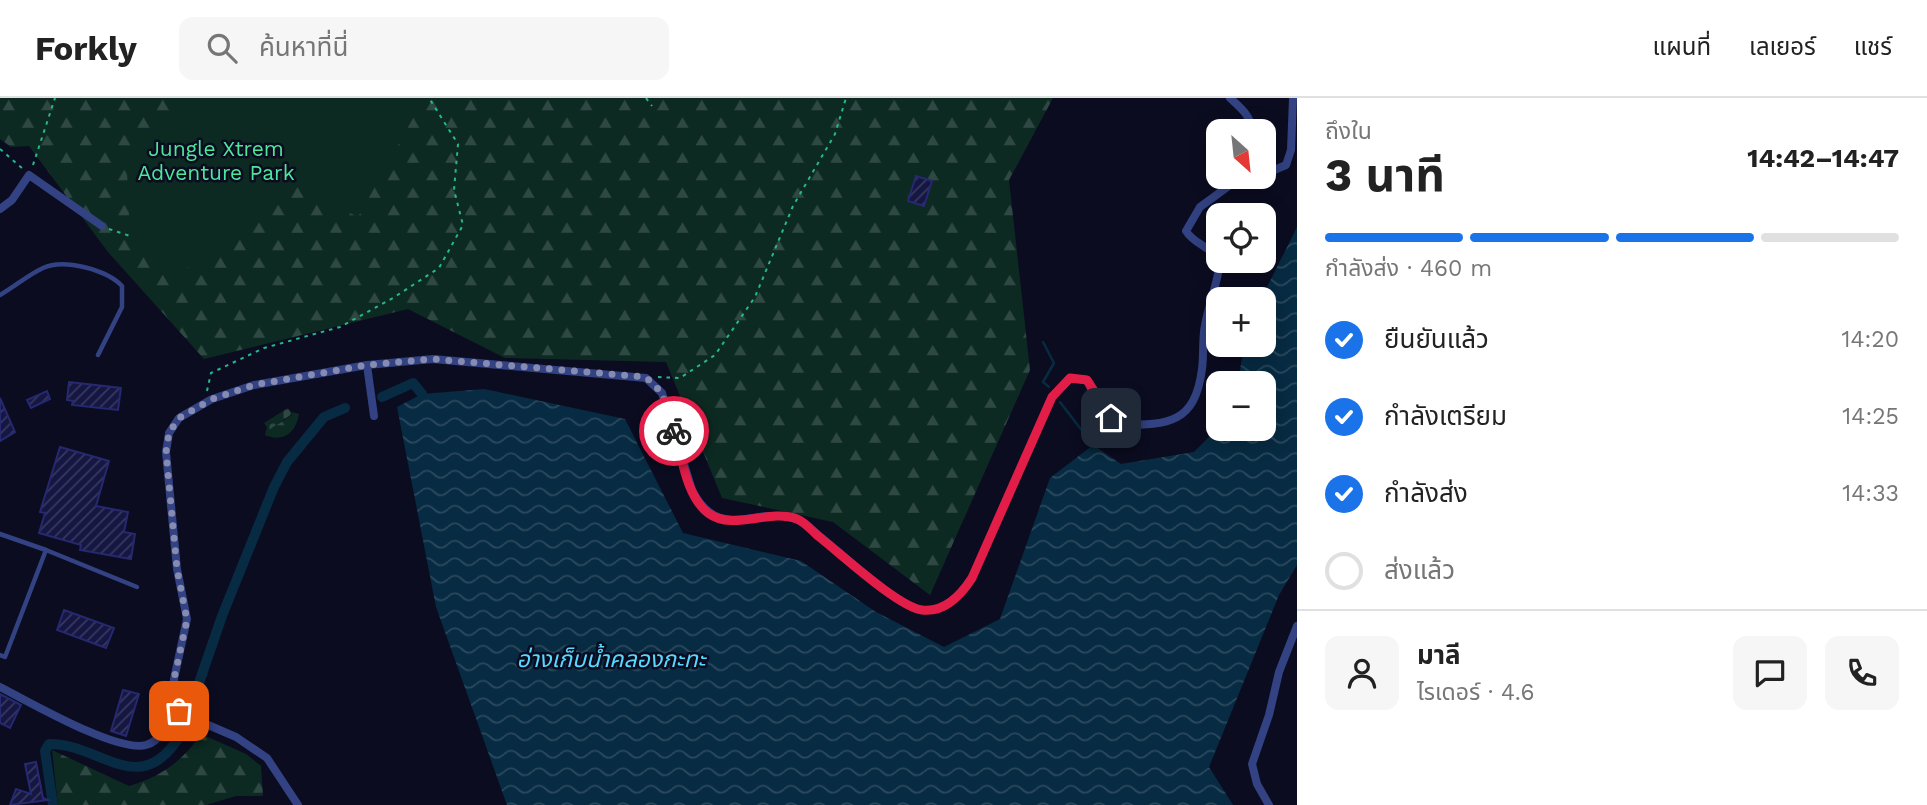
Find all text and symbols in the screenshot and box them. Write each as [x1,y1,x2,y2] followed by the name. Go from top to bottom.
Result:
[179,17,669,80] search box
[35,29,137,68] text: Forkly
[203,29,241,67] icon: search
[259,32,348,62] text: ค้นหาที่นี่
[1653,33,1711,61] text: แผนที่
[1749,33,1816,61] text: เลเยอร์
[1854,33,1892,61] text: แชร์
[1325,118,1372,145] text: ถึงใน
[1206,119,1276,189] north arrow
[1206,119,1276,441] map controls
[137,136,295,185] park label: Jungle Xtrem Adventure Park
[1747,143,1899,173] text: 14:42–14:47
[1325,148,1445,202] text: 3 นาที
[1206,203,1276,273] button: locate
[1325,255,1492,282] text: กำลังส่ง · 460 m
[1206,287,1276,357] button: +
[1325,321,1363,359] icon: check
[1384,324,1489,354] text: ยืนยันแล้ว
[1841,326,1899,353] text: 14:20
[1206,371,1276,441] button: −
[1081,388,1141,448] pin
[639,396,709,466] courier
[1325,398,1363,436] icon: check
[1092,399,1130,437] icon: home
[1384,401,1507,431] text: กำลังเตรียม
[1842,403,1899,430] text: 14:25
[655,412,693,450] icon: bike
[1325,475,1363,513] icon: check
[1384,478,1468,508] text: กำลังส่ง
[1842,480,1899,507] text: 14:33
[1384,555,1455,585] text: ส่งแล้ว
[1325,636,1399,710] button: person
[1733,636,1807,710] button: chat
[1825,636,1899,710] button: phone
[1417,640,1461,670] text: มาลี
[517,643,708,673] water label: อ่างเก็บน้ำคลองกะทะ
[1417,679,1535,706] text: ไรเดอร์ · 4.6
[149,681,209,741] pin
[160,692,198,730] icon: bag

